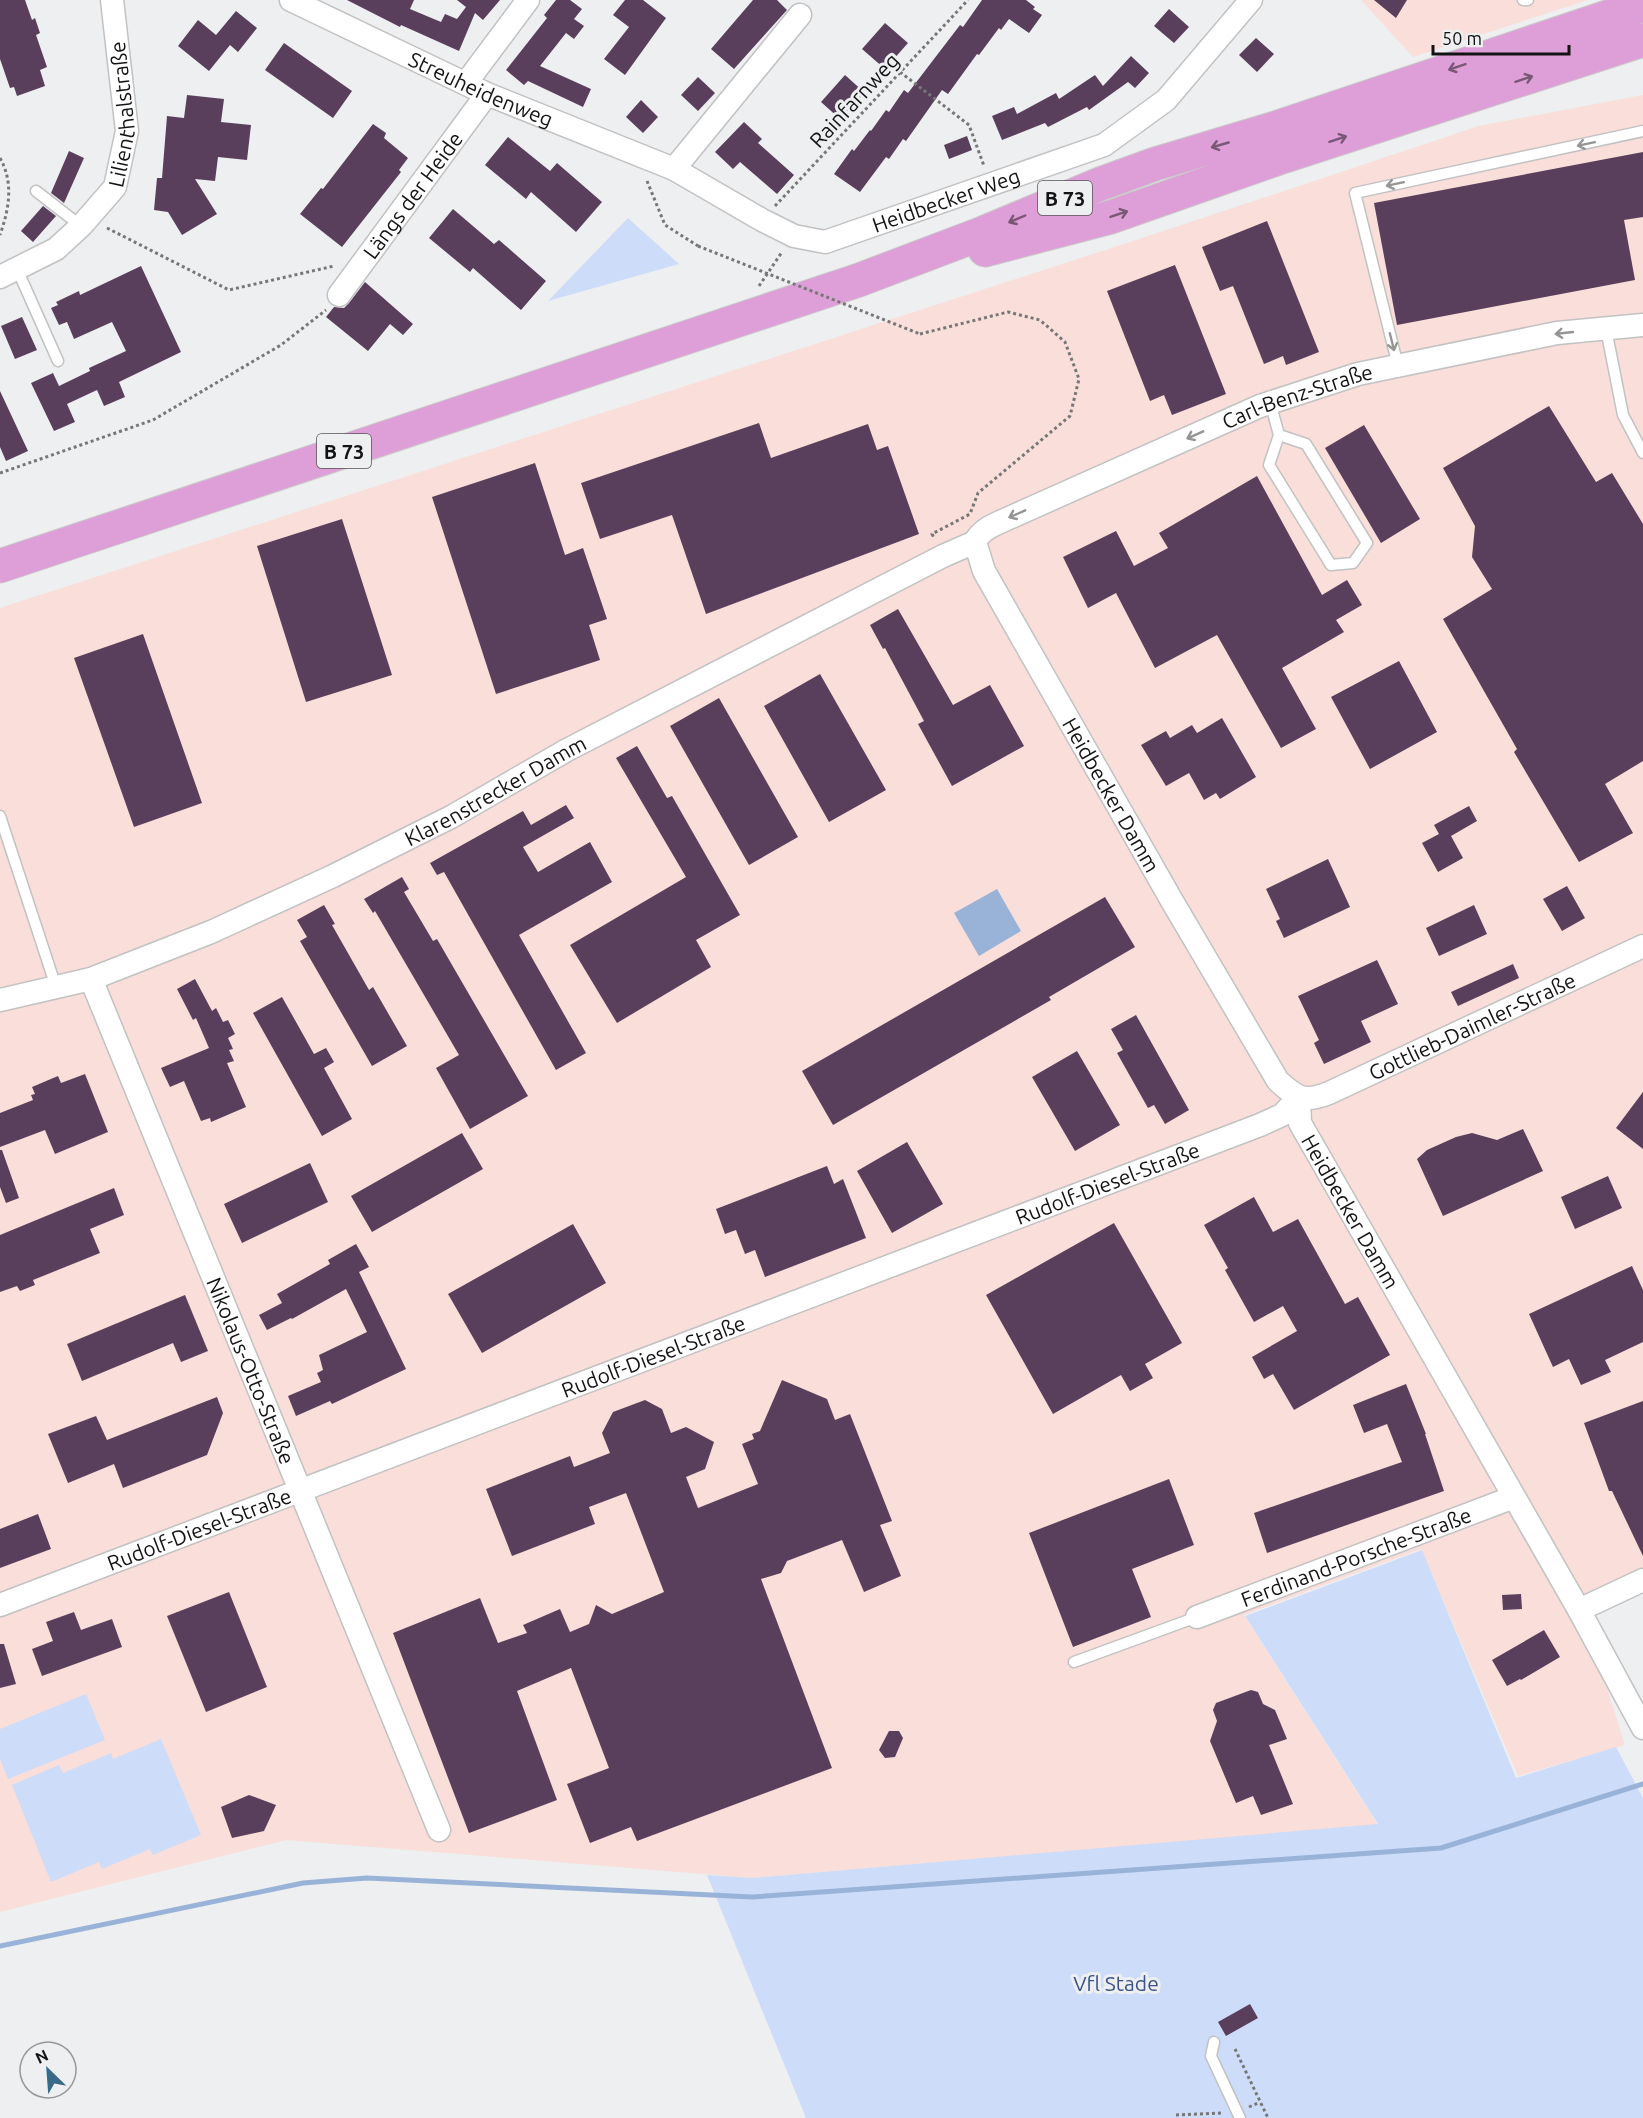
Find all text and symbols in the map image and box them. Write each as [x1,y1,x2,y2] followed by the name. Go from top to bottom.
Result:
[1433,18,1570,56] scale bar
[1442,28,1482,48] text: 50 m
[103,40,139,189] street label: Lilienthalstraße
[405,46,557,131] street label: Streuheidenweg
[804,48,904,152] street label: Rainfarnweg
[1448,62,1467,73] one-way arrow
[1514,73,1533,84] one-way arrow
[358,127,467,263] street label: Längs der Heide
[1328,132,1347,143] one-way arrow
[1577,138,1596,150] one-way arrow
[1210,140,1229,152] one-way arrow
[869,163,1023,237] street label: Heidbecker Weg
[1386,179,1405,190] one-way arrow
[1038,181,1092,215] road number: B 73
[1109,208,1128,219] one-way arrow
[1008,214,1026,225] one-way arrow
[1554,328,1574,339] one-way arrow
[1386,332,1398,351] one-way arrow
[1218,359,1375,433] street label: Carl-Benz-Straße
[1187,429,1205,441] one-way arrow
[317,434,371,468] road number: B 73
[1009,509,1027,520] one-way arrow
[1058,713,1165,876] street label: Heidbecker Damm
[401,730,590,850] street label: Klarenstrecker Damm
[1365,967,1579,1085] street label: Gottlieb-Daimler-Straße
[1297,1130,1404,1293] street label: Heidbecker Damm
[1012,1137,1203,1229] street label: Rudolf-Diesel-Straße
[202,1274,300,1467] street label: Nikolaus-Otto-Straße
[558,1310,749,1402] street label: Rudolf-Diesel-Straße
[104,1483,294,1575] street label: Rudolf-Diesel-Straße
[1237,1502,1475,1611] street label: Ferdinand-Porsche-Straße
[1073,1971,1159,1995] park label: Vfl Stade
[18,2040,78,2100] north arrow
[32,2046,51,2067] text: N

